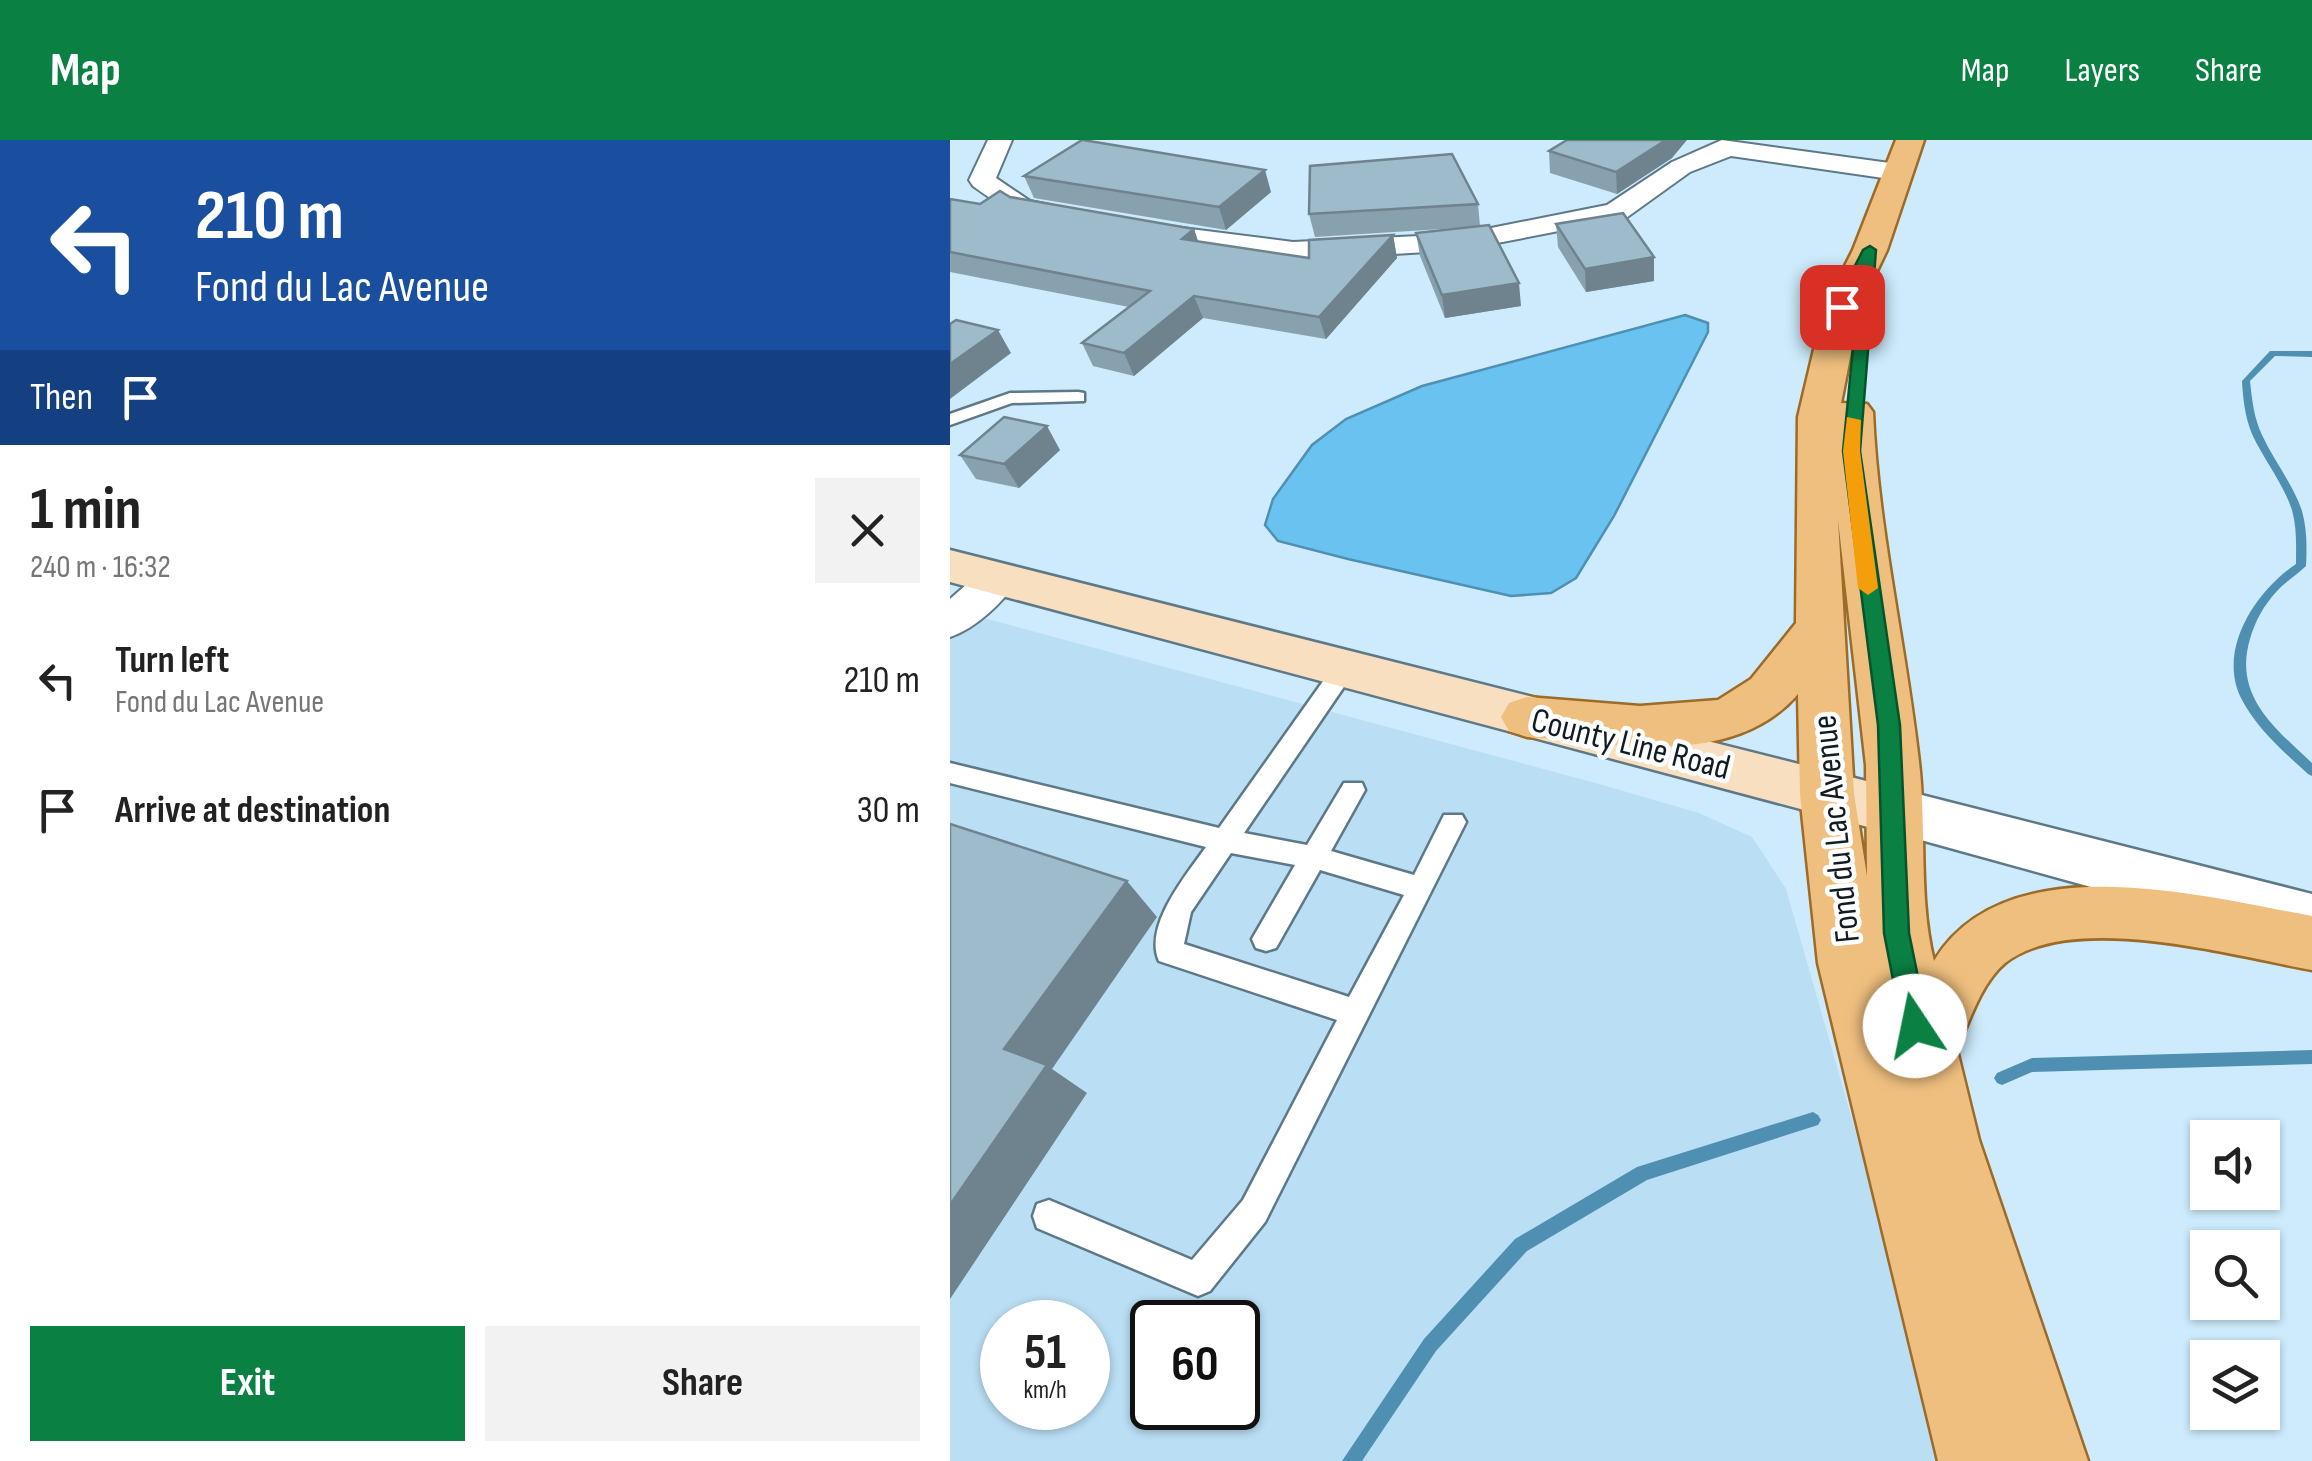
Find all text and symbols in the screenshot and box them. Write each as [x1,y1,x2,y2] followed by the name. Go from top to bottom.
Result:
[50,42,121,99] text: Map
[1961,49,2009,92] text: Map
[2064,49,2140,92] text: Layers
[2195,49,2262,92] text: Share
[195,175,344,259] text: 210 m
[30,180,160,310] icon: left
[195,260,489,315] text: Fond du Lac Avenue
[1800,265,1885,350] pin
[1815,280,1870,335] icon: arrive
[113,370,168,425] icon: arrive
[30,375,93,420] text: Then
[30,474,142,546] text: 1 min
[815,478,920,583] button: close
[30,548,171,587] text: 240 m · 16:32
[115,638,229,683] text: Turn left
[30,653,85,708] icon: left
[844,658,920,703] text: 210 m
[115,683,324,722] text: Fond du Lac Avenue
[1527,699,1734,790] street label: County Line Road
[1803,713,1870,945] street label: Fond du Lac Avenue
[30,783,85,838] icon: arrive
[115,788,390,833] text: Arrive at destination
[857,788,920,833] text: 30 m
[1863,974,1967,1078] position arrow
[2190,1120,2280,1430] map controls
[2190,1120,2280,1210] button: sound
[2190,1230,2280,1320] button: search
[1130,1300,1260,1430] speed limit sign: 60
[1024,1323,1066,1383] text: 51
[30,1326,465,1441] button: Exit
[485,1326,920,1441] button: Share
[2190,1340,2280,1430] button: layers
[1023,1375,1067,1406] text: km/h

